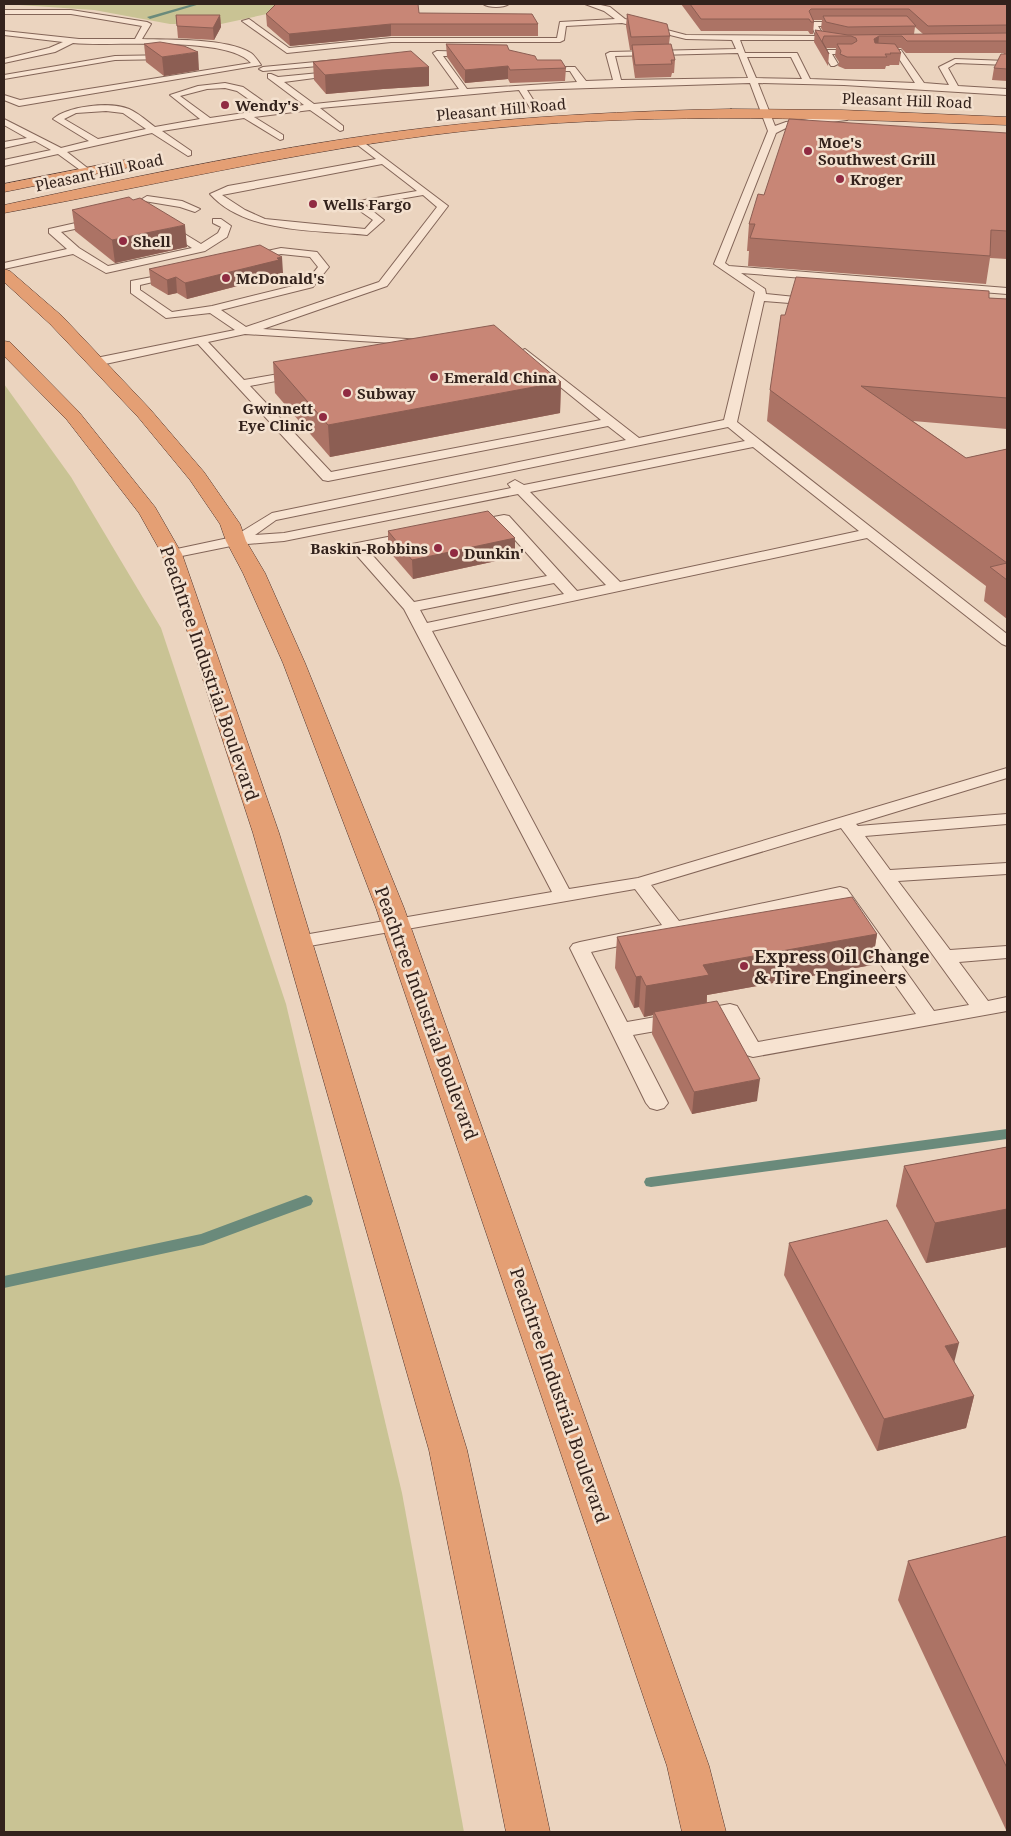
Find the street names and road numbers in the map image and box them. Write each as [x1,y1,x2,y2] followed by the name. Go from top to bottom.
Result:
[842,88,972,112] street label: Pleasant Hill Road
[435,93,567,125] street label: Pleasant Hill Road
[33,149,165,195] street label: Pleasant Hill Road
[155,542,265,804] street label: Peachtree Industrial Boulevard
[370,883,484,1143] street label: Peachtree Industrial Boulevard
[505,1264,615,1526] street label: Peachtree Industrial Boulevard

